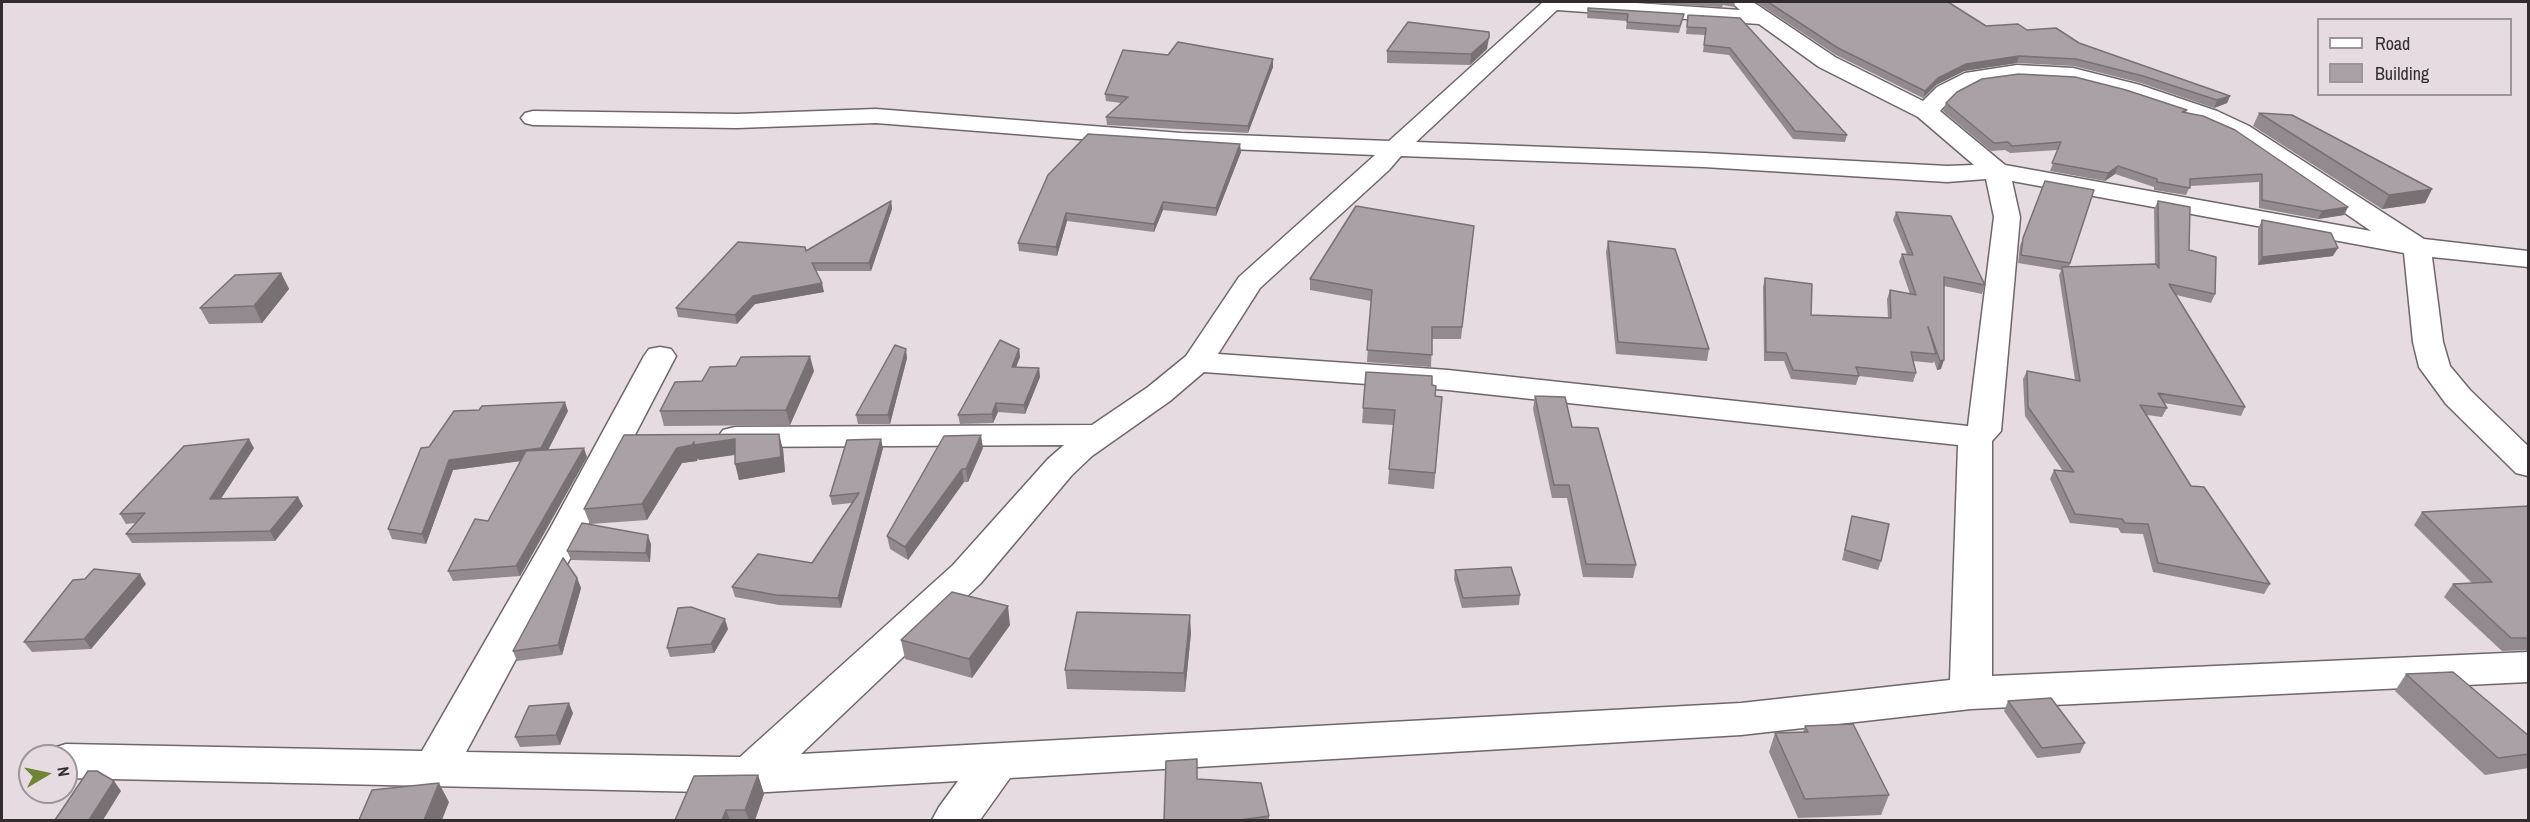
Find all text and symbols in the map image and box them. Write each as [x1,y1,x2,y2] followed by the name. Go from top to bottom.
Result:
[2317,18,2512,96] legend
[2375,31,2410,56] text: Road
[2375,61,2429,86] text: Building
[18,744,78,804] north arrow
[52,765,75,778] text: N

